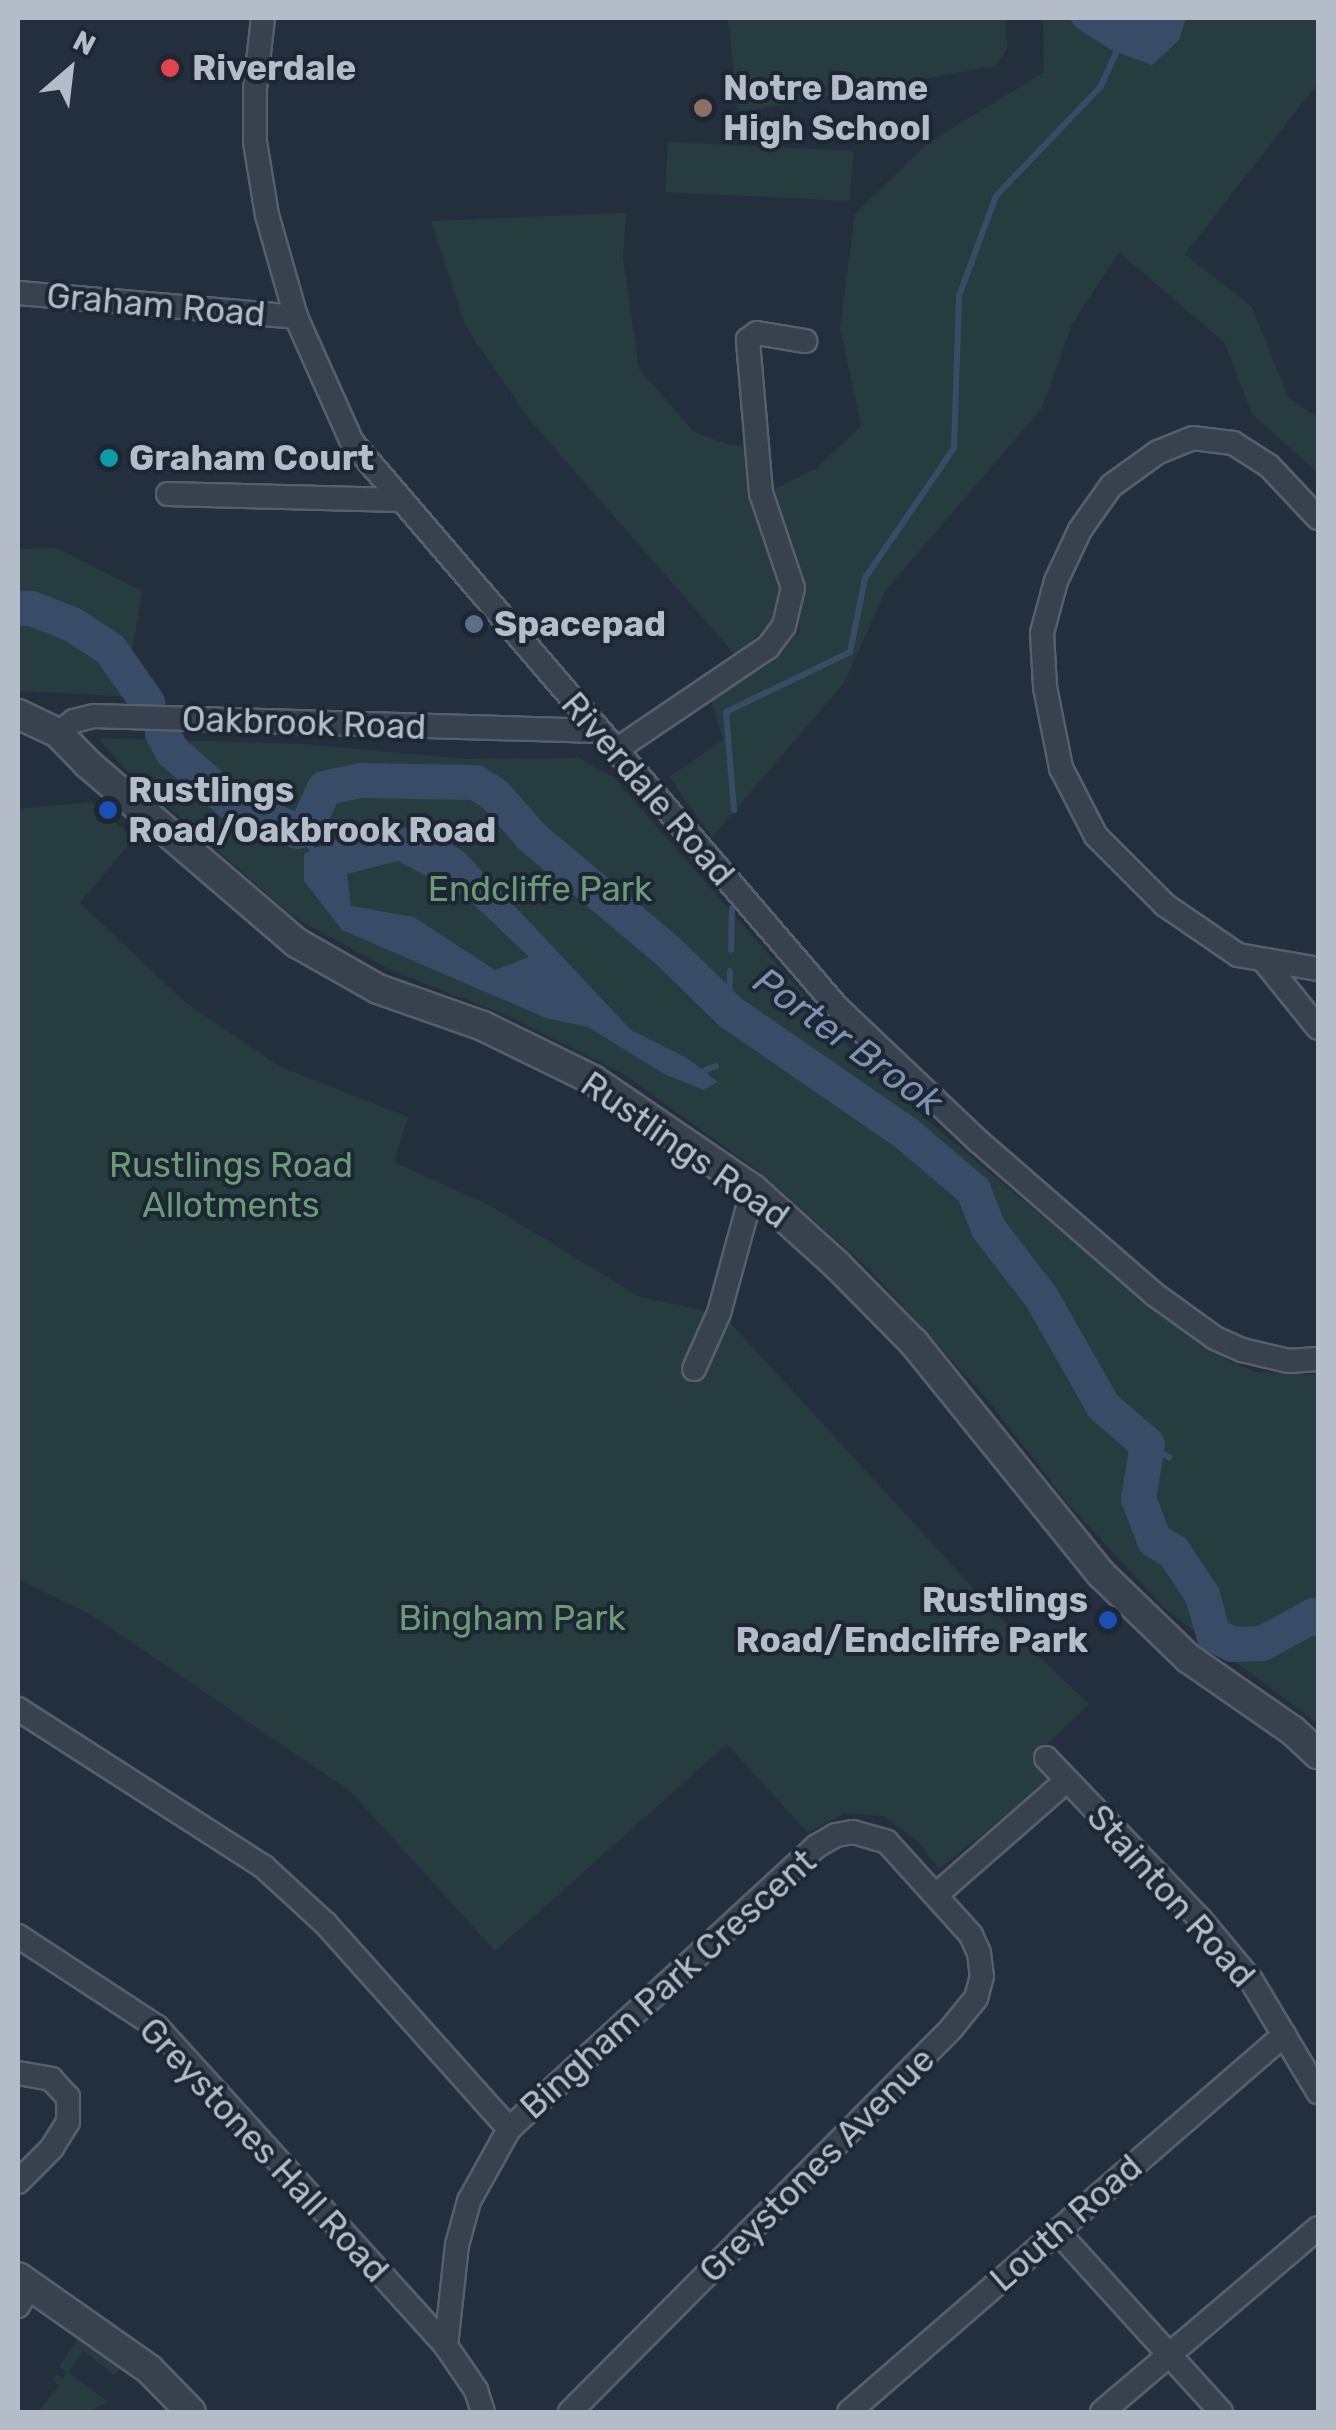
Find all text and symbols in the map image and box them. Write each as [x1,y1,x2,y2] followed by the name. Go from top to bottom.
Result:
[20,20,120,120] north arrow
[68,24,101,62] text: N
[192,47,356,89] place label: Riverdale
[157,55,183,81] marker: Riverdale
[723,67,931,149] place label: Notre Dame High School
[692,97,714,119] marker: Notre Dame High School
[45,275,267,335] street label: Graham Road
[129,437,374,479] place label: Graham Court
[98,447,120,469] marker: Graham Court
[494,603,666,645] place label: Spacepad
[463,613,485,635] marker: Spacepad
[553,684,743,894] street label: Riverdale Road
[181,698,427,748] street label: Oakbrook Road
[128,769,496,851] place label: Rustlings Road/Oakbrook Road
[97,799,119,821] marker: Rustlings Road/Oakbrook Road
[428,868,652,910] park label: Endcliffe Park
[744,958,952,1126] water label: Porter Brook
[573,1063,797,1237] street label: Rustlings Road
[109,1144,353,1226] park label: Rustlings Road Allotments
[736,1579,1088,1661] place label: Rustlings Road/Endcliffe Park
[398,1597,626,1639] park label: Bingham Park
[1097,1609,1119,1631] marker: Rustlings Road/Endcliffe Park
[1078,1796,1264,1996] street label: Stainton Road
[512,1840,824,2128] street label: Bingham Park Crescent
[131,2009,397,2291] street label: Greystones Hall Road
[690,2038,944,2292] street label: Greystones Avenue
[982,2146,1150,2300] street label: Louth Road

